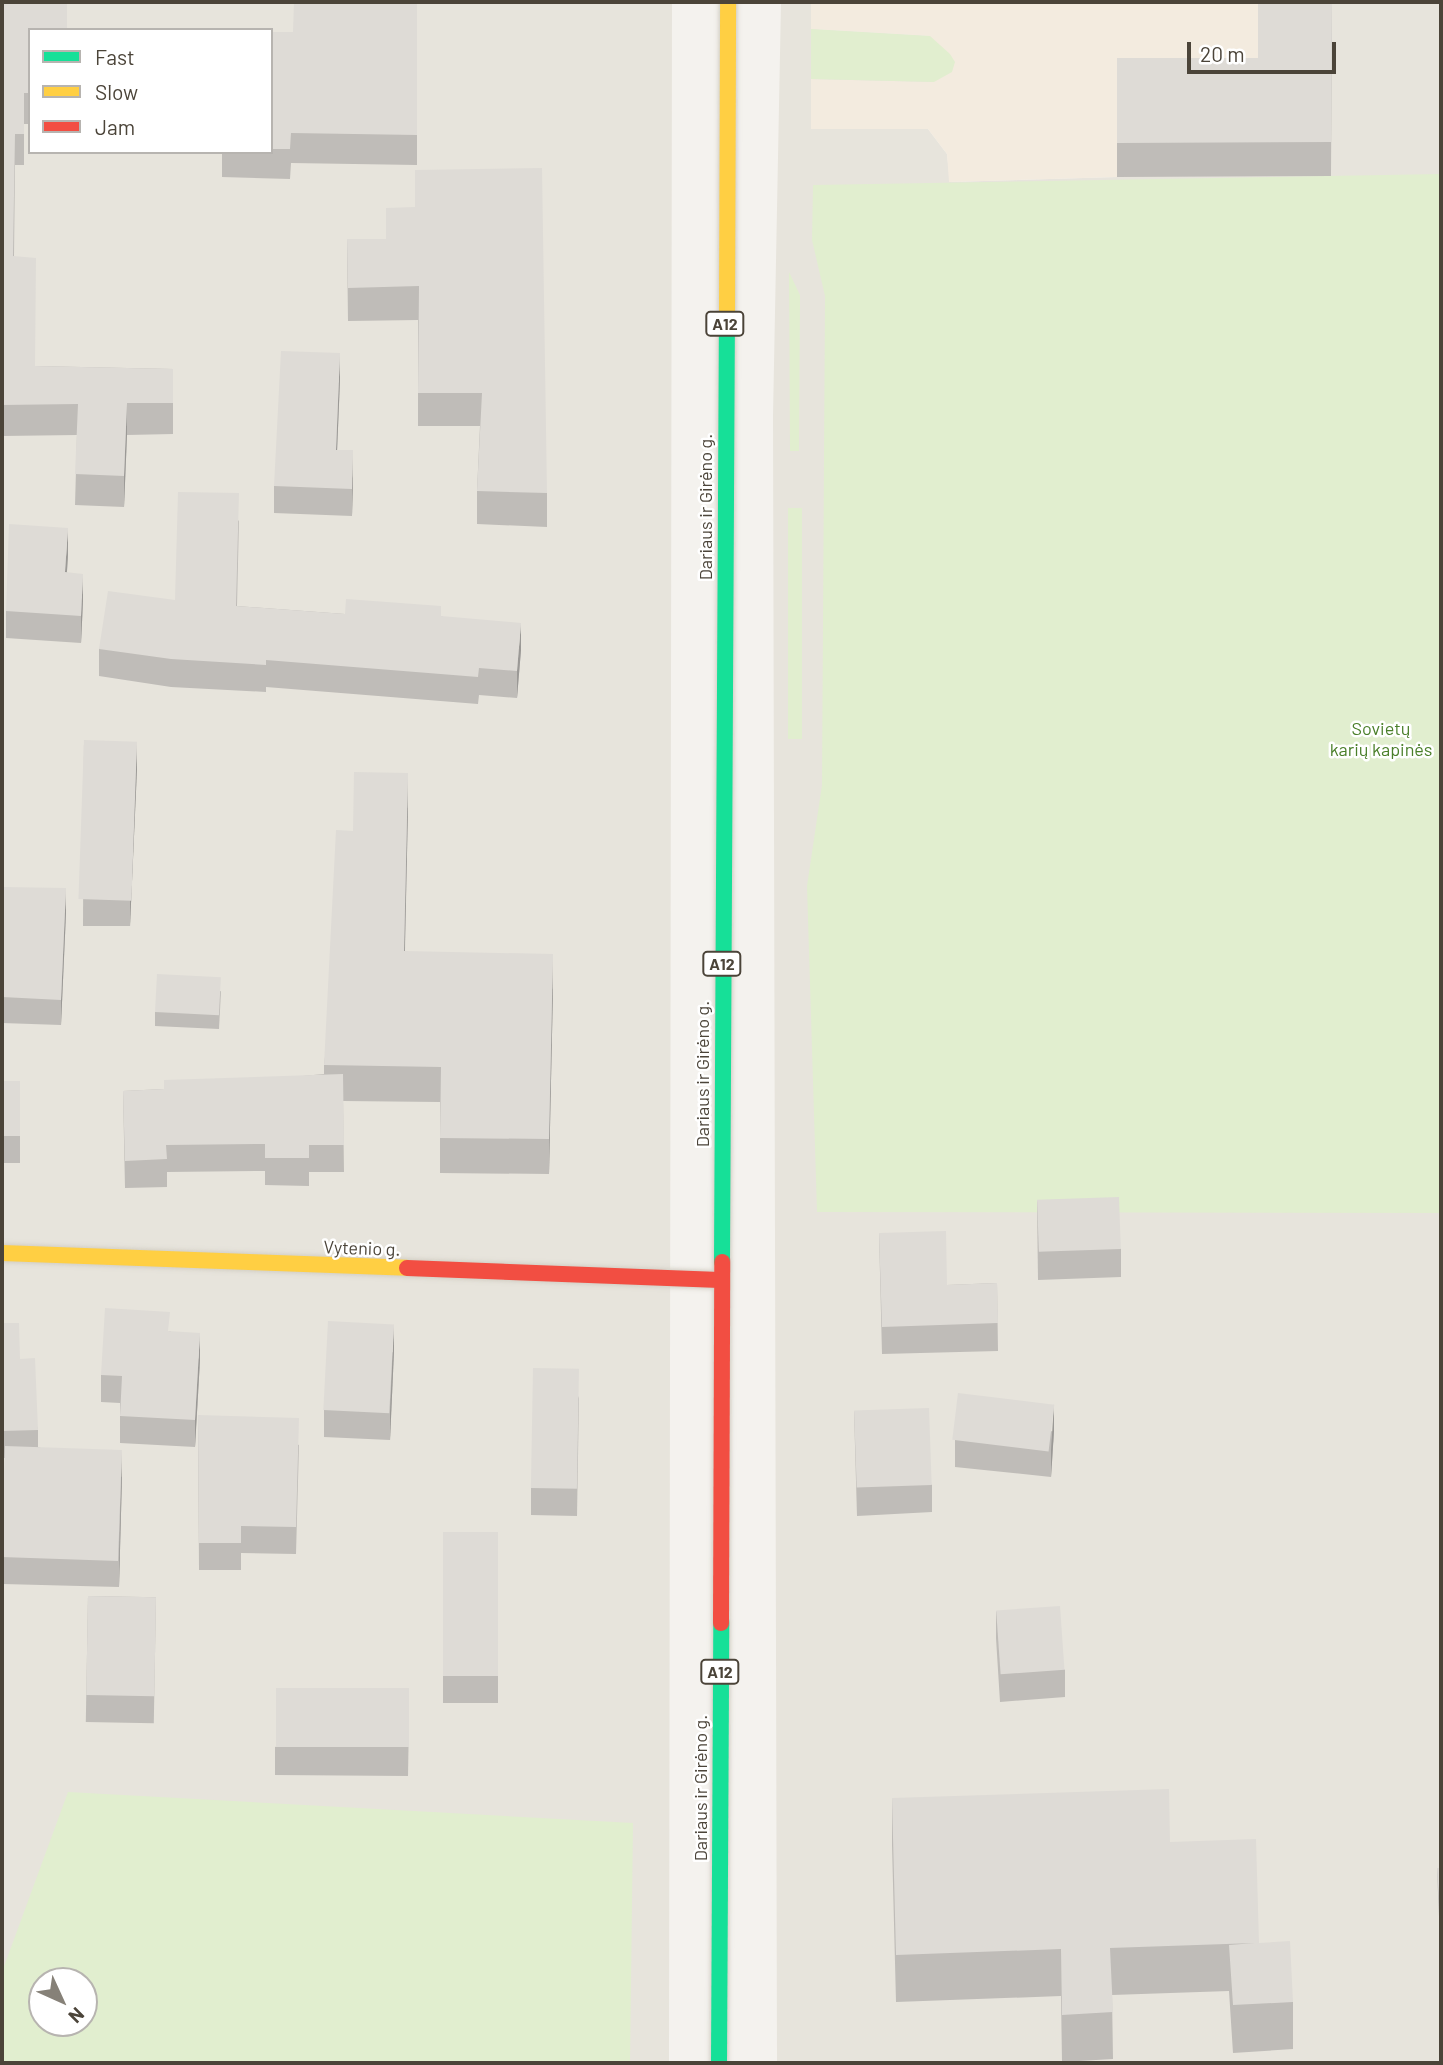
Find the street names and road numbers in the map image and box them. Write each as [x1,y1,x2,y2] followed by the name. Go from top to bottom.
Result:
[704,312,746,336] road number: A12
[694,434,716,580] street label: Dariaus ir Girėno g.
[701,952,743,976] road number: A12
[691,1001,713,1147] street label: Dariaus ir Girėno g.
[323,1236,401,1260] street label: Vytenio g.
[699,1660,741,1684] road number: A12
[689,1715,711,1861] street label: Dariaus ir Girėno g.

